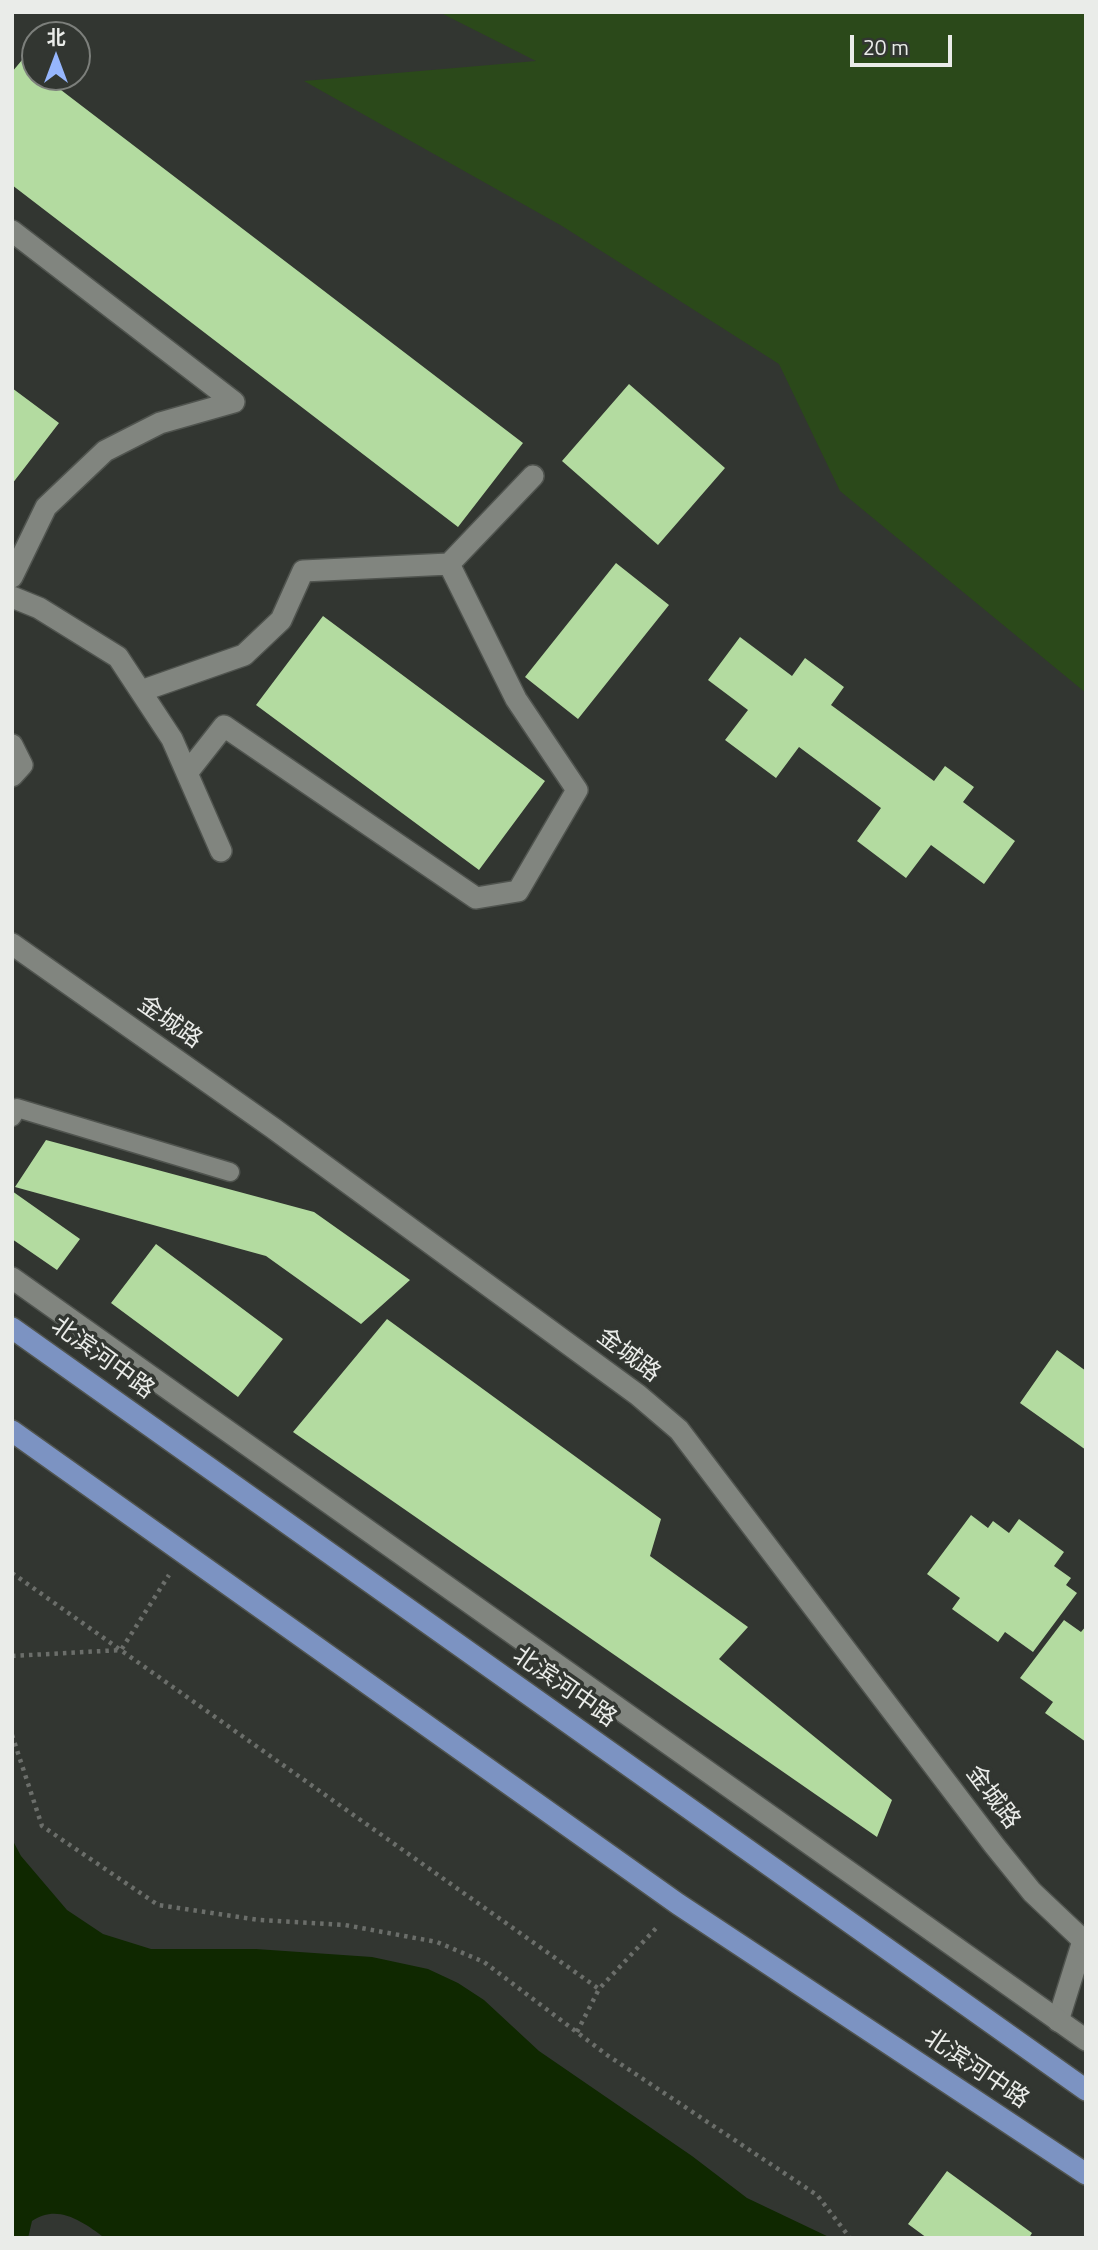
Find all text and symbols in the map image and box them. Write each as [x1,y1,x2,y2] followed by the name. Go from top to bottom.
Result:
[21,21,91,91] north arrow
[853,21,954,65] scale bar
[46,22,66,51] text: 北
[863,31,909,63] text: 20 m
[131,991,207,1055] street label: 金城路
[45,1312,159,1406] street label: 北滨河中路
[591,1323,665,1389] street label: 金城路
[507,1642,621,1734] street label: 北滨河中路
[959,1761,1025,1835] street label: 金城路
[918,2025,1034,2115] street label: 北滨河中路

